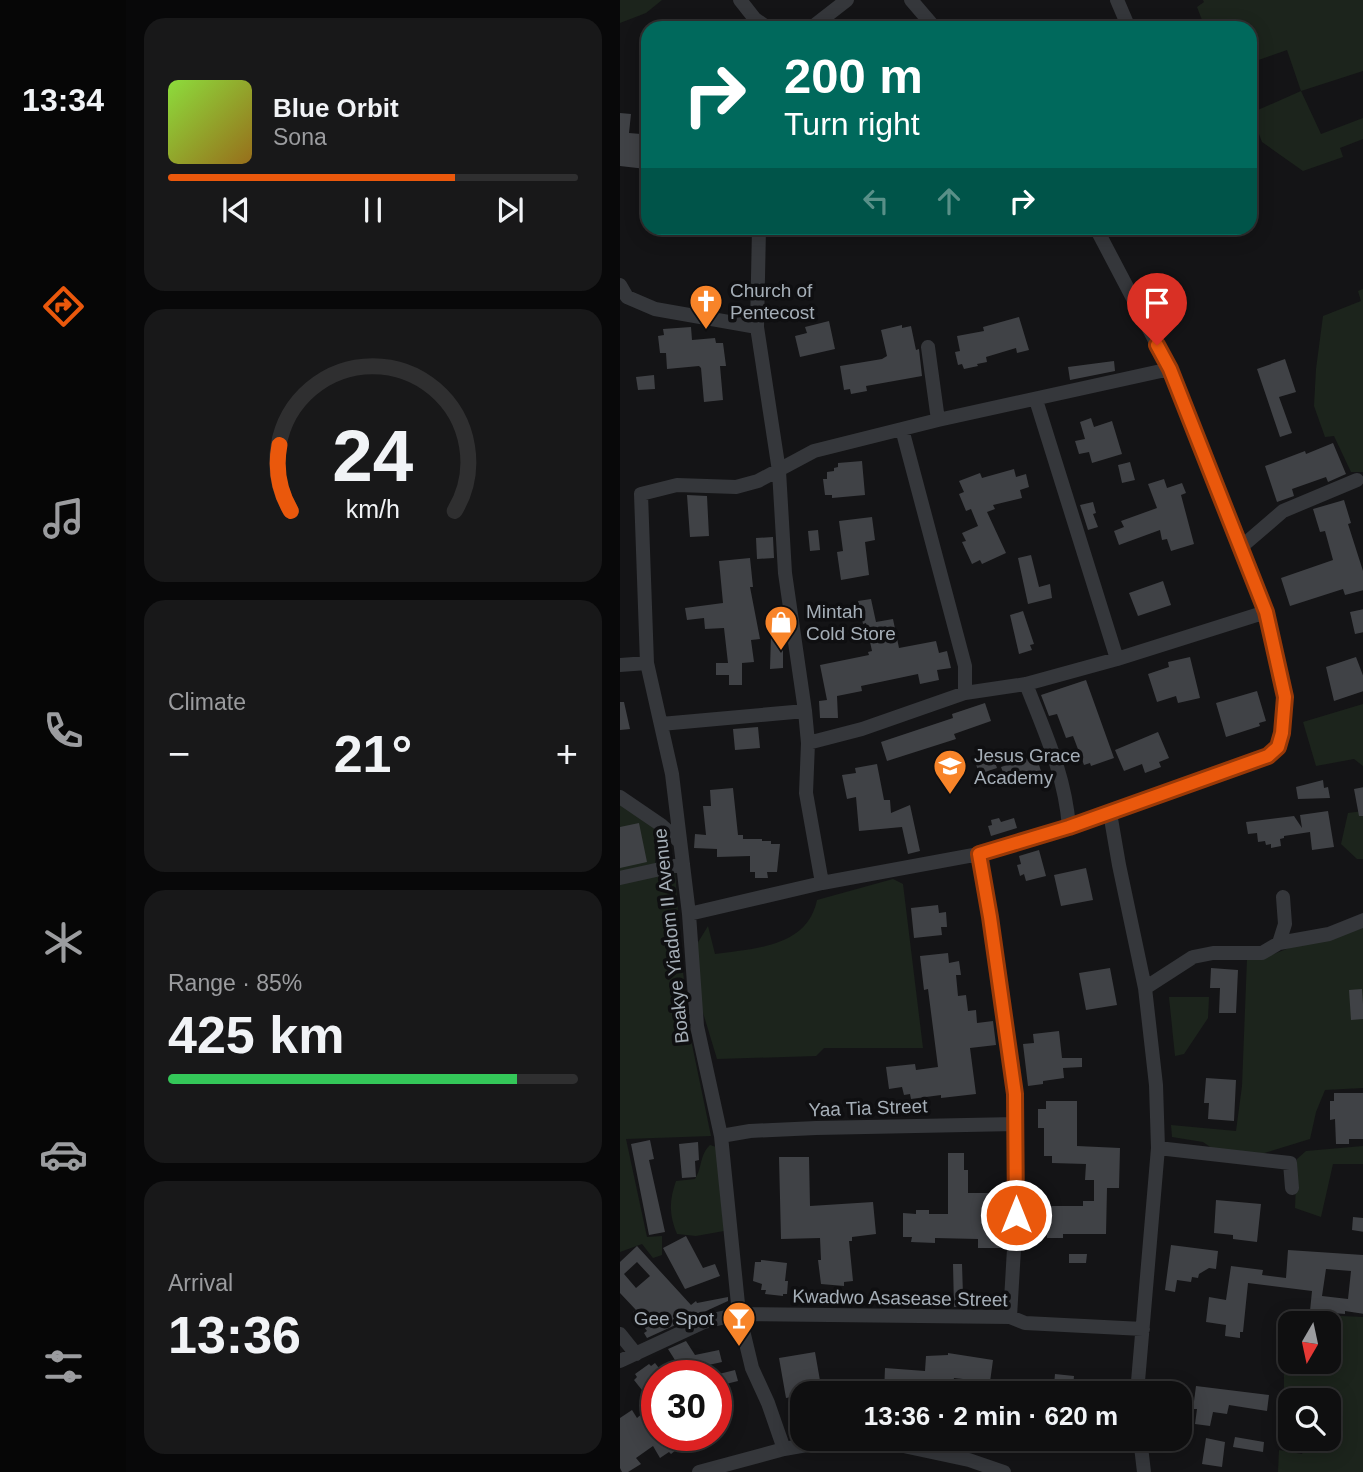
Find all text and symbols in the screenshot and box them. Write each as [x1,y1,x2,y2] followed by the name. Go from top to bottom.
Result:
[669,49,760,140] icon: right
[784,49,923,103] text: 200 m
[22,82,104,118] text: 13:34
[273,93,399,123] text: Blue Orbit
[784,106,920,142] text: Turn right
[273,124,327,150] text: Sona
[857,182,895,220] icon: left
[930,182,968,220] icon: ahead
[1003,182,1041,220] icon: right
[217,191,255,229] icon: previous
[354,191,392,229] icon: pause
[491,191,529,229] icon: next
[1127,273,1187,345] pin
[730,280,815,323] place label: Church of Pentecost
[39,282,88,331] icon: directions
[687,282,725,331] church icon: Church of Pentecost
[1138,284,1176,322] icon: arrive
[333,416,414,497] text: 24
[39,494,88,543] icon: music
[346,495,400,523] text: km/h
[806,601,896,644] place label: Mintah Cold Store
[762,603,800,652] shop icon: Mintah Cold Store
[168,689,246,715] text: Climate
[39,706,88,755] icon: phone
[334,725,412,783] text: 21°
[168,733,190,775] text: −
[556,733,578,775] text: +
[974,745,1081,788] place label: Jesus Grace Academy
[931,747,969,796] school or university icon: Jesus Grace Academy
[649,827,693,1045] street label: Boakye Yiadom II Avenue
[39,918,88,967] icon: climate
[168,970,302,996] text: Range · 85%
[168,1006,344,1064] text: 425 km
[808,1095,929,1121] street label: Yaa Tia Street
[39,1130,88,1179] icon: car
[979,1178,1053,1252] position arrow
[168,1270,233,1296] text: Arrival
[792,1286,1009,1310] street label: Kwadwo Asasease Street
[720,1299,758,1348] bar icon: Gee Spot
[168,1306,301,1364] text: 13:36
[634,1308,715,1329] place label: Gee Spot
[1278,1311,1341,1374] north arrow
[1278,1311,1341,1451] map controls
[39,1342,88,1391] icon: filters
[641,1360,732,1451] speed limit sign: 30
[1278,1388,1341,1451] button: search
[864,1401,1118,1431] text: 13:36 · 2 min · 620 m

